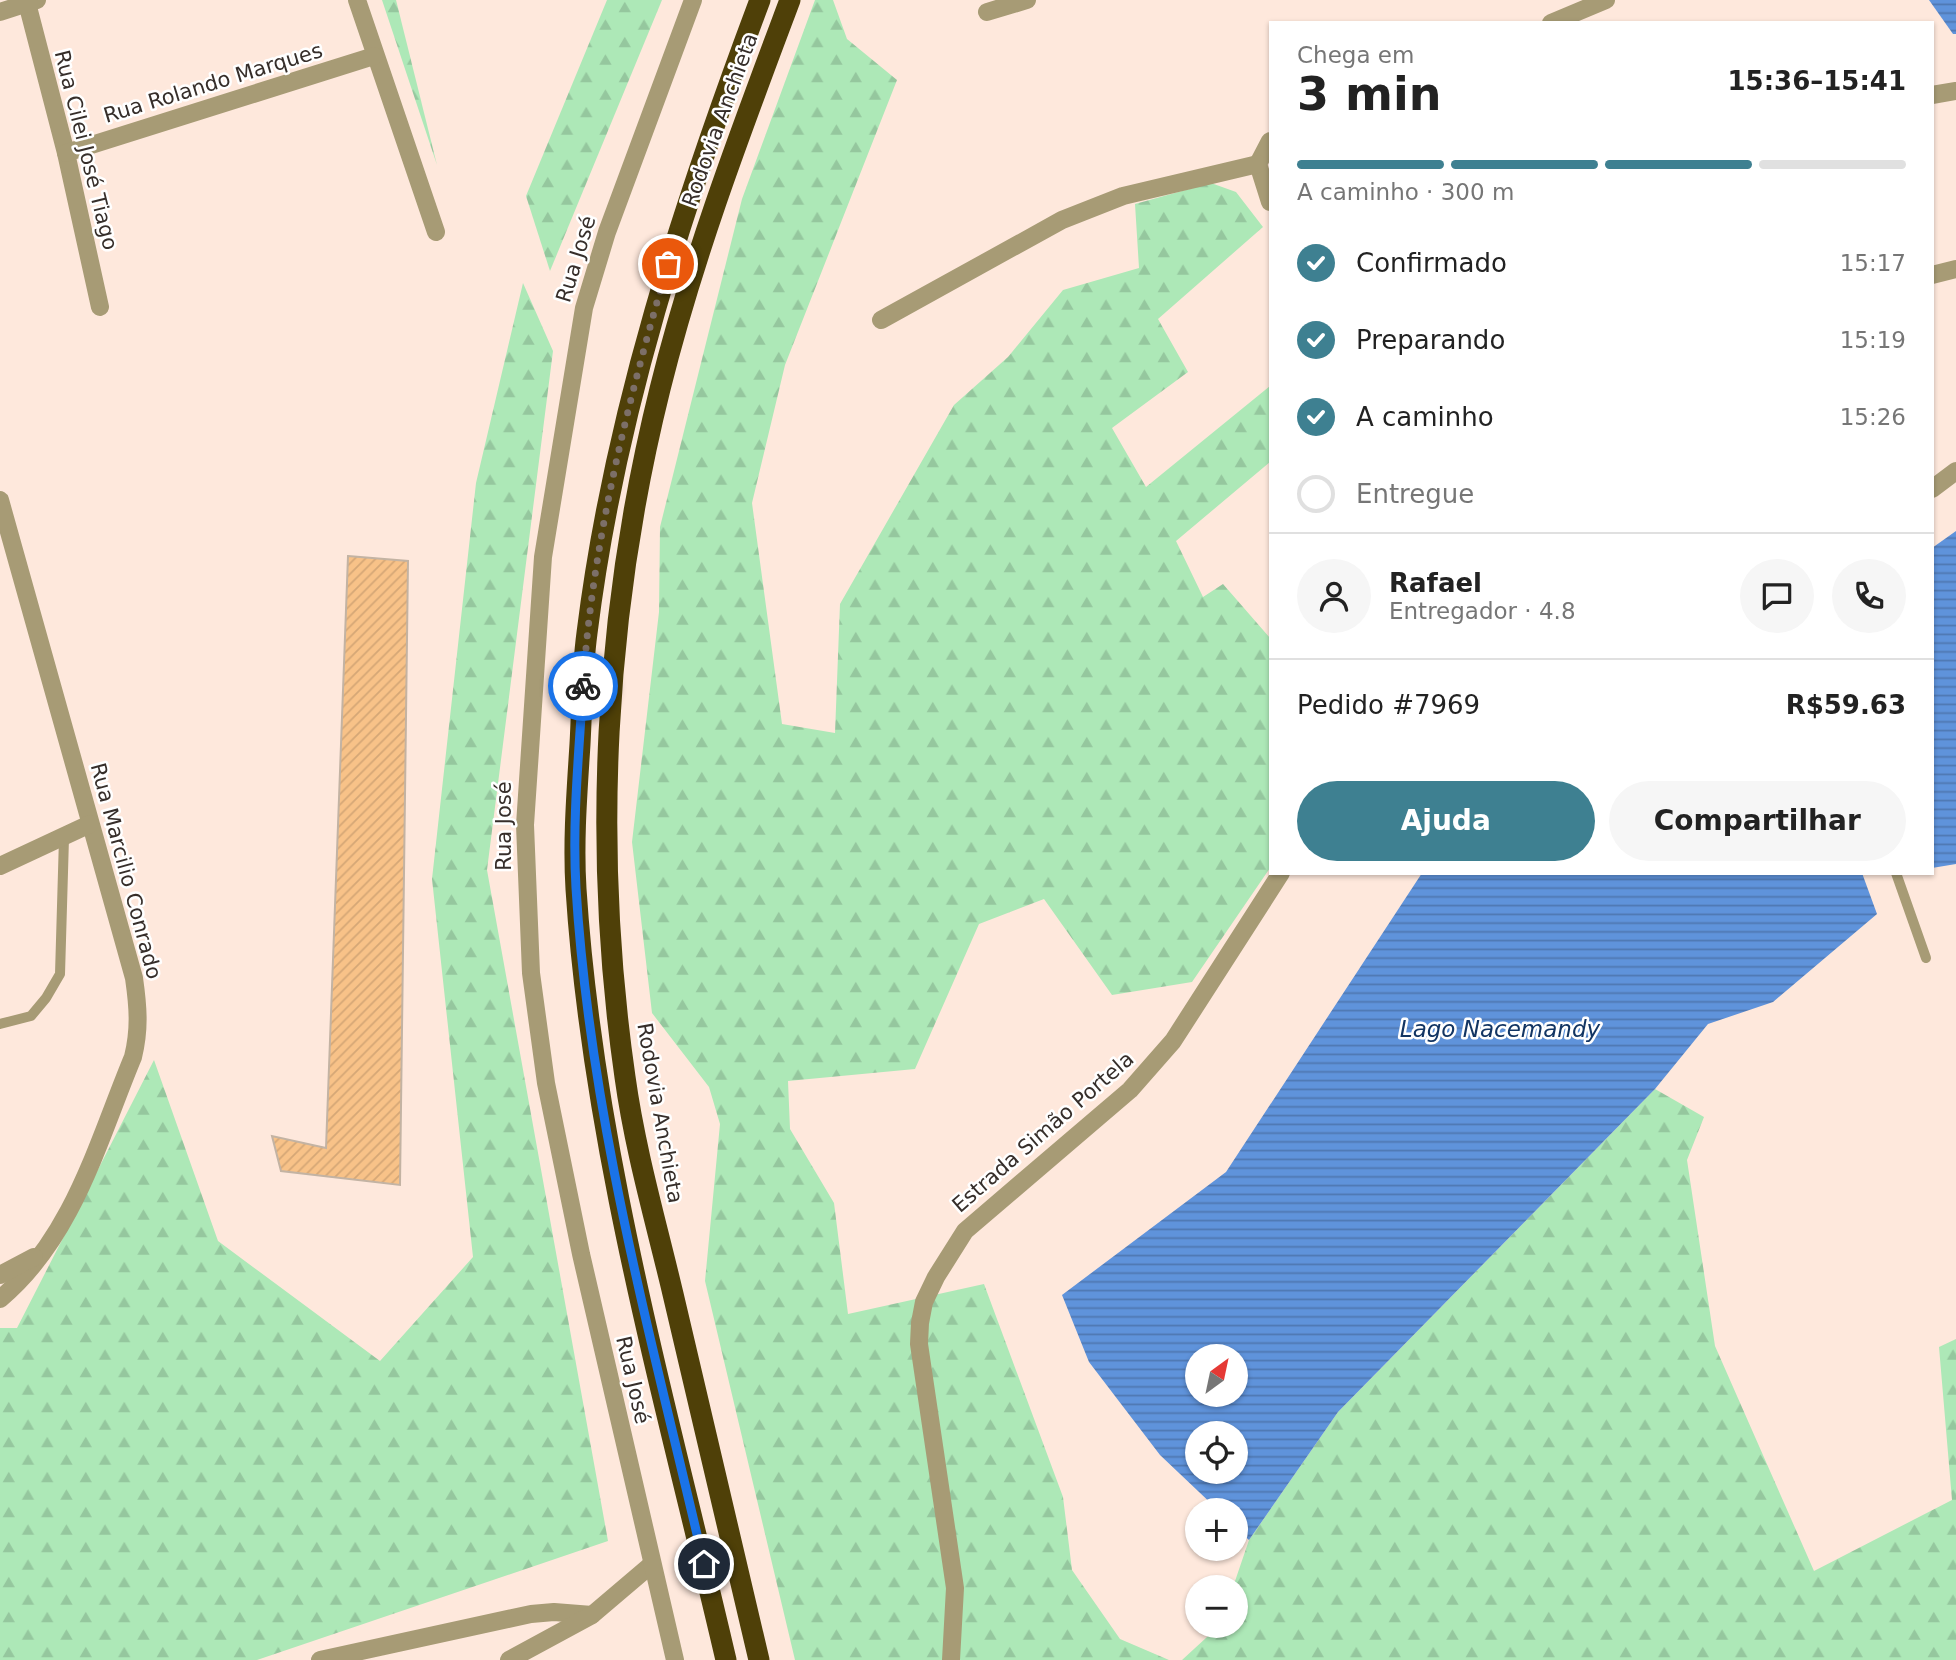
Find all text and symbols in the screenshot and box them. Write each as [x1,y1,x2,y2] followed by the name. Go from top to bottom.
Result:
[677,30,763,210] street label: Rodovia Anchieta
[101,38,325,128] street label: Rua Rolando Marques
[1297,42,1414,68] text: Chega em
[50,48,122,252] street label: Rua Cilei José Tiago
[1727,66,1906,96] text: 15:36–15:41
[1297,67,1441,121] text: 3 min
[1297,179,1514,205] text: A caminho · 300 m
[551,213,601,305] street label: Rua José
[638,234,698,294] pin
[1297,244,1335,282] icon: check
[649,245,687,283] icon: bag
[1356,248,1507,278] text: Confirmado
[1840,250,1906,276] text: 15:17
[1297,321,1335,359] icon: check
[1356,325,1505,355] text: Preparando
[1840,327,1906,353] text: 15:19
[1297,398,1335,436] icon: check
[1356,402,1494,432] text: A caminho
[1840,404,1906,430] text: 15:26
[1356,479,1474,509] text: Entregue
[1297,559,1371,633] button: person
[1740,559,1814,633] button: chat
[1832,559,1906,633] button: phone
[1389,568,1482,598] text: Rafael
[1389,598,1576,624] text: Entregador · 4.8
[548,651,618,721] courier
[564,667,602,705] icon: bike
[1297,690,1480,720] text: Pedido #7969
[1786,690,1906,720] text: R$59.63
[86,760,166,982] street label: Rua Marcilio Conrado
[492,781,516,871] street label: Rua José
[1297,781,1595,861] button: Ajuda
[1609,781,1906,861] button: Compartilhar
[1400,1016,1601,1042] water label: Lago Nacemandy
[632,1021,688,1205] street label: Rodovia Anchieta
[948,1047,1138,1217] street label: Estrada Simão Portela
[611,1334,655,1426] street label: Rua José
[1185,1344,1248,1407] north arrow
[1185,1344,1248,1638] map controls
[1185,1421,1248,1484] button: locate
[1185,1498,1248,1561] button: +
[674,1534,734,1594] pin
[685,1545,723,1583] icon: home
[1185,1575,1248,1638] button: −

